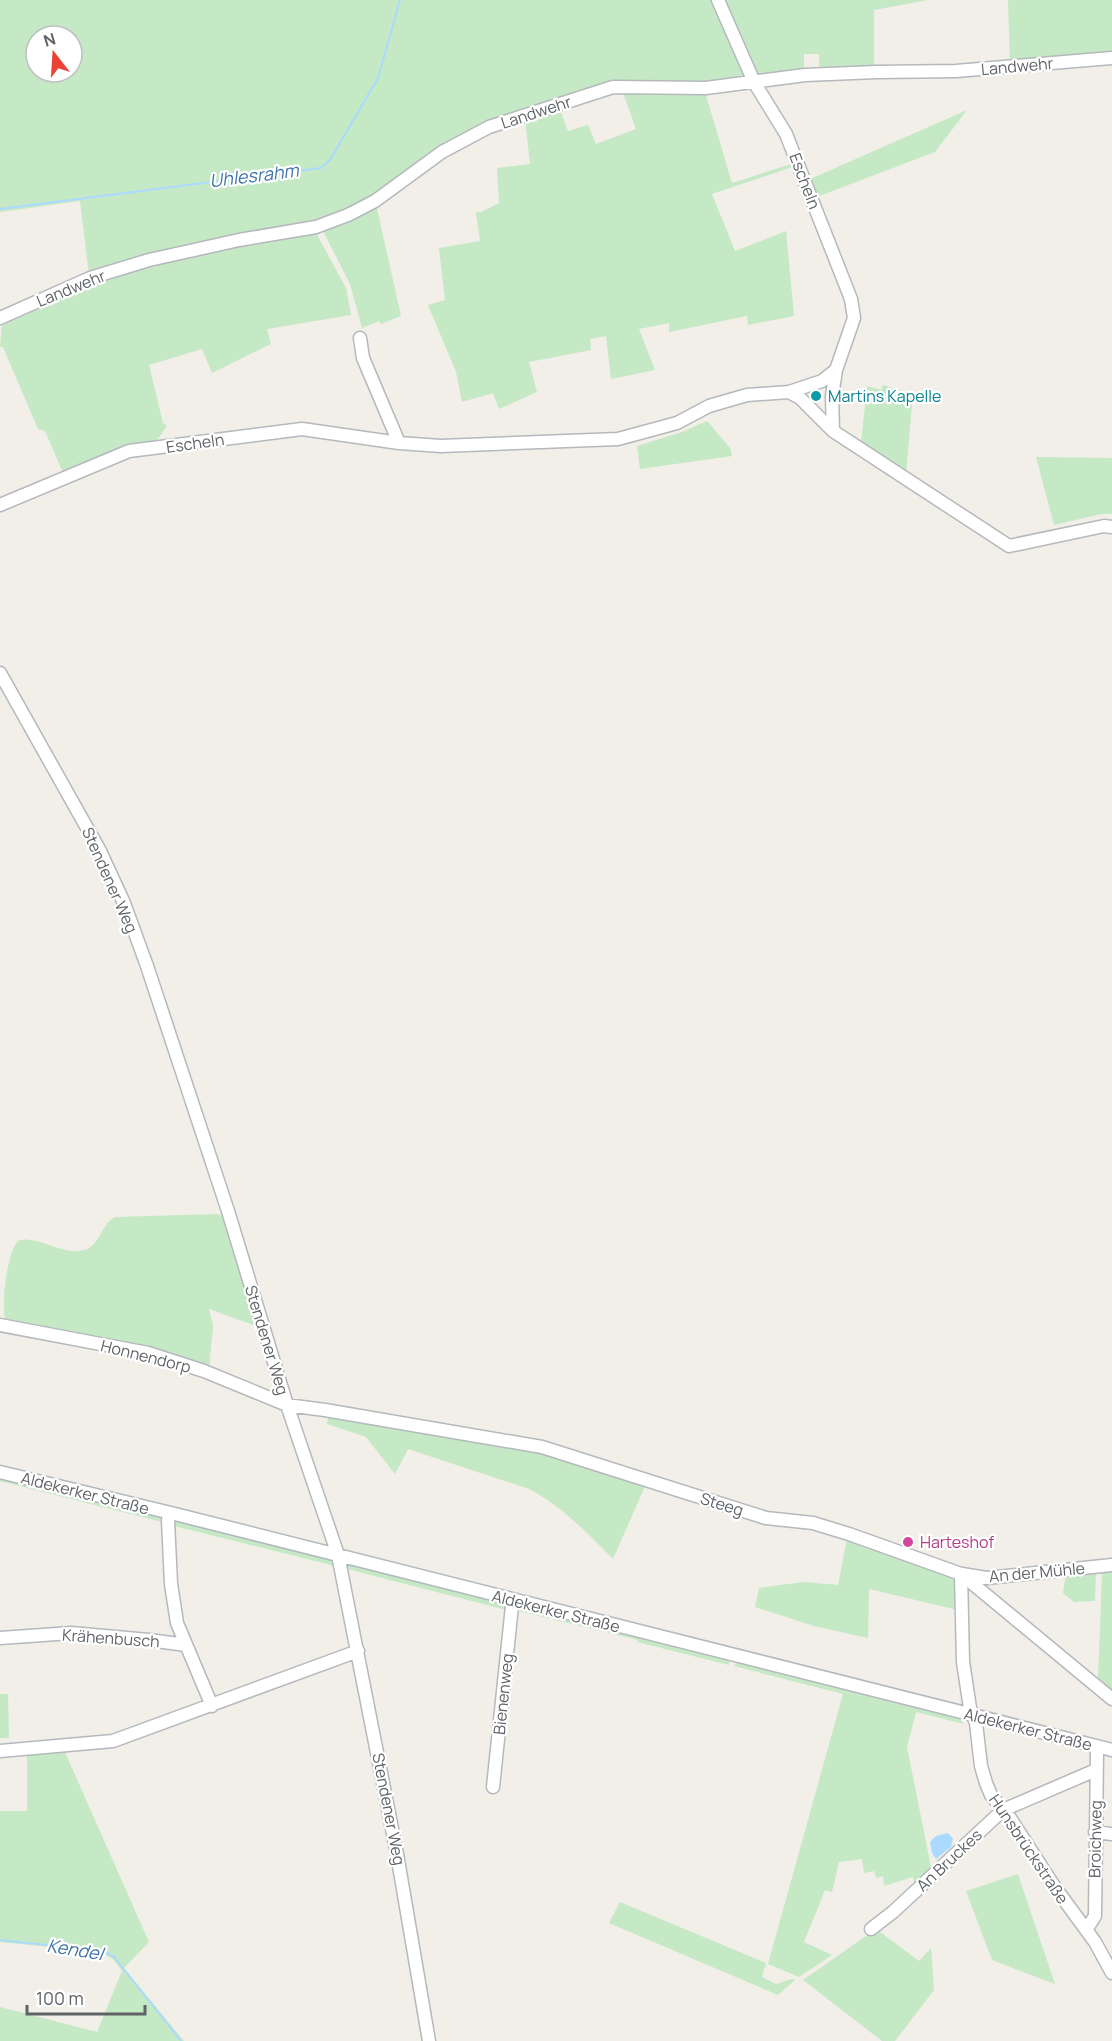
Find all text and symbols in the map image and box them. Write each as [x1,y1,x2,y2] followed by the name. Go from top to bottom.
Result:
[24,24,84,84] north arrow
[41,27,58,52] text: N
[980,52,1054,80] street label: Landwehr
[498,90,574,134] street label: Landwehr
[784,150,826,212] street label: Escheln
[208,157,302,192] water label: Uhlesrahm
[33,264,109,312] street label: Landwehr
[828,385,941,407] place label: Martins Kapelle
[809,389,823,403] marker: Martins Kapelle
[165,428,225,458] street label: Escheln
[77,824,143,936] street label: Stendener Weg
[240,1282,294,1398] street label: Stendener Weg
[99,1334,193,1378] street label: Honnendorp
[19,1466,151,1520] street label: Aldekerker Straße
[698,1487,746,1521] street label: Steeg
[920,1531,994,1553] place label: Harteshof
[901,1535,915,1549] marker: Harteshof
[988,1557,1086,1587] street label: An der Mühle
[490,1584,622,1638] street label: Aldekerker Straße
[62,1624,160,1652] street label: Krähenbusch
[488,1652,518,1736] street label: Bienenweg
[962,1702,1094,1756] street label: Aldekerker Straße
[367,1751,411,1867] street label: Stendener Weg
[984,1790,1074,1908] street label: Hunsbrückstraße
[1083,1800,1107,1878] street label: Broichweg
[911,1824,987,1896] street label: An Bruckes
[46,1933,108,1966] water label: Kendel
[27,1978,146,2016] scale bar
[36,1986,84,2010] text: 100 m

